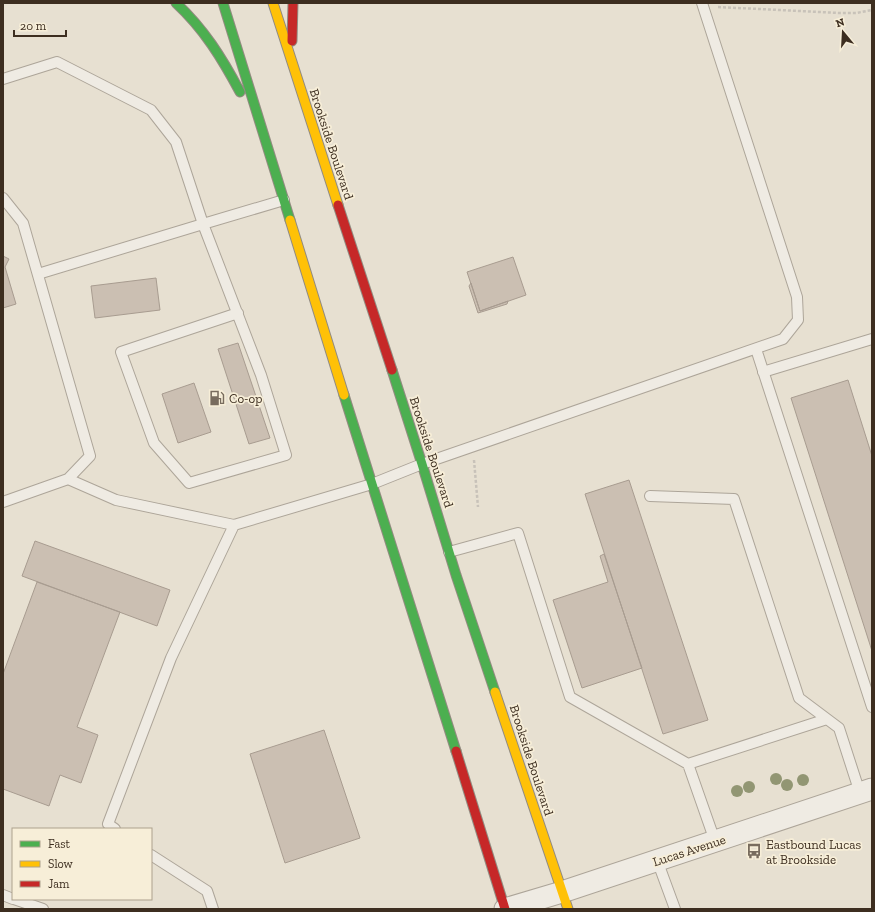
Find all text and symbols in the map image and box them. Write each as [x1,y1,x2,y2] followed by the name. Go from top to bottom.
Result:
[14,12,66,38] scale bar
[823,12,863,52] north arrow
[834,15,847,30] text: N
[20,19,47,33] text: 20 m
[307,87,357,201] street label: Brookside Boulevard
[208,389,226,407] fuel station icon: Co-op
[229,391,262,406] place label: Co-op
[407,395,457,509] street label: Brookside Boulevard
[507,703,557,817] street label: Brookside Boulevard
[12,828,152,900] legend
[651,832,728,869] street label: Lucas Avenue
[48,837,71,851] text: Fast
[766,837,861,867] place label: Eastbound Lucas at Brookside
[745,842,763,860] bus stop icon: Eastbound Lucas at Brookside
[48,857,74,871] text: Slow
[48,877,70,891] text: Jam

